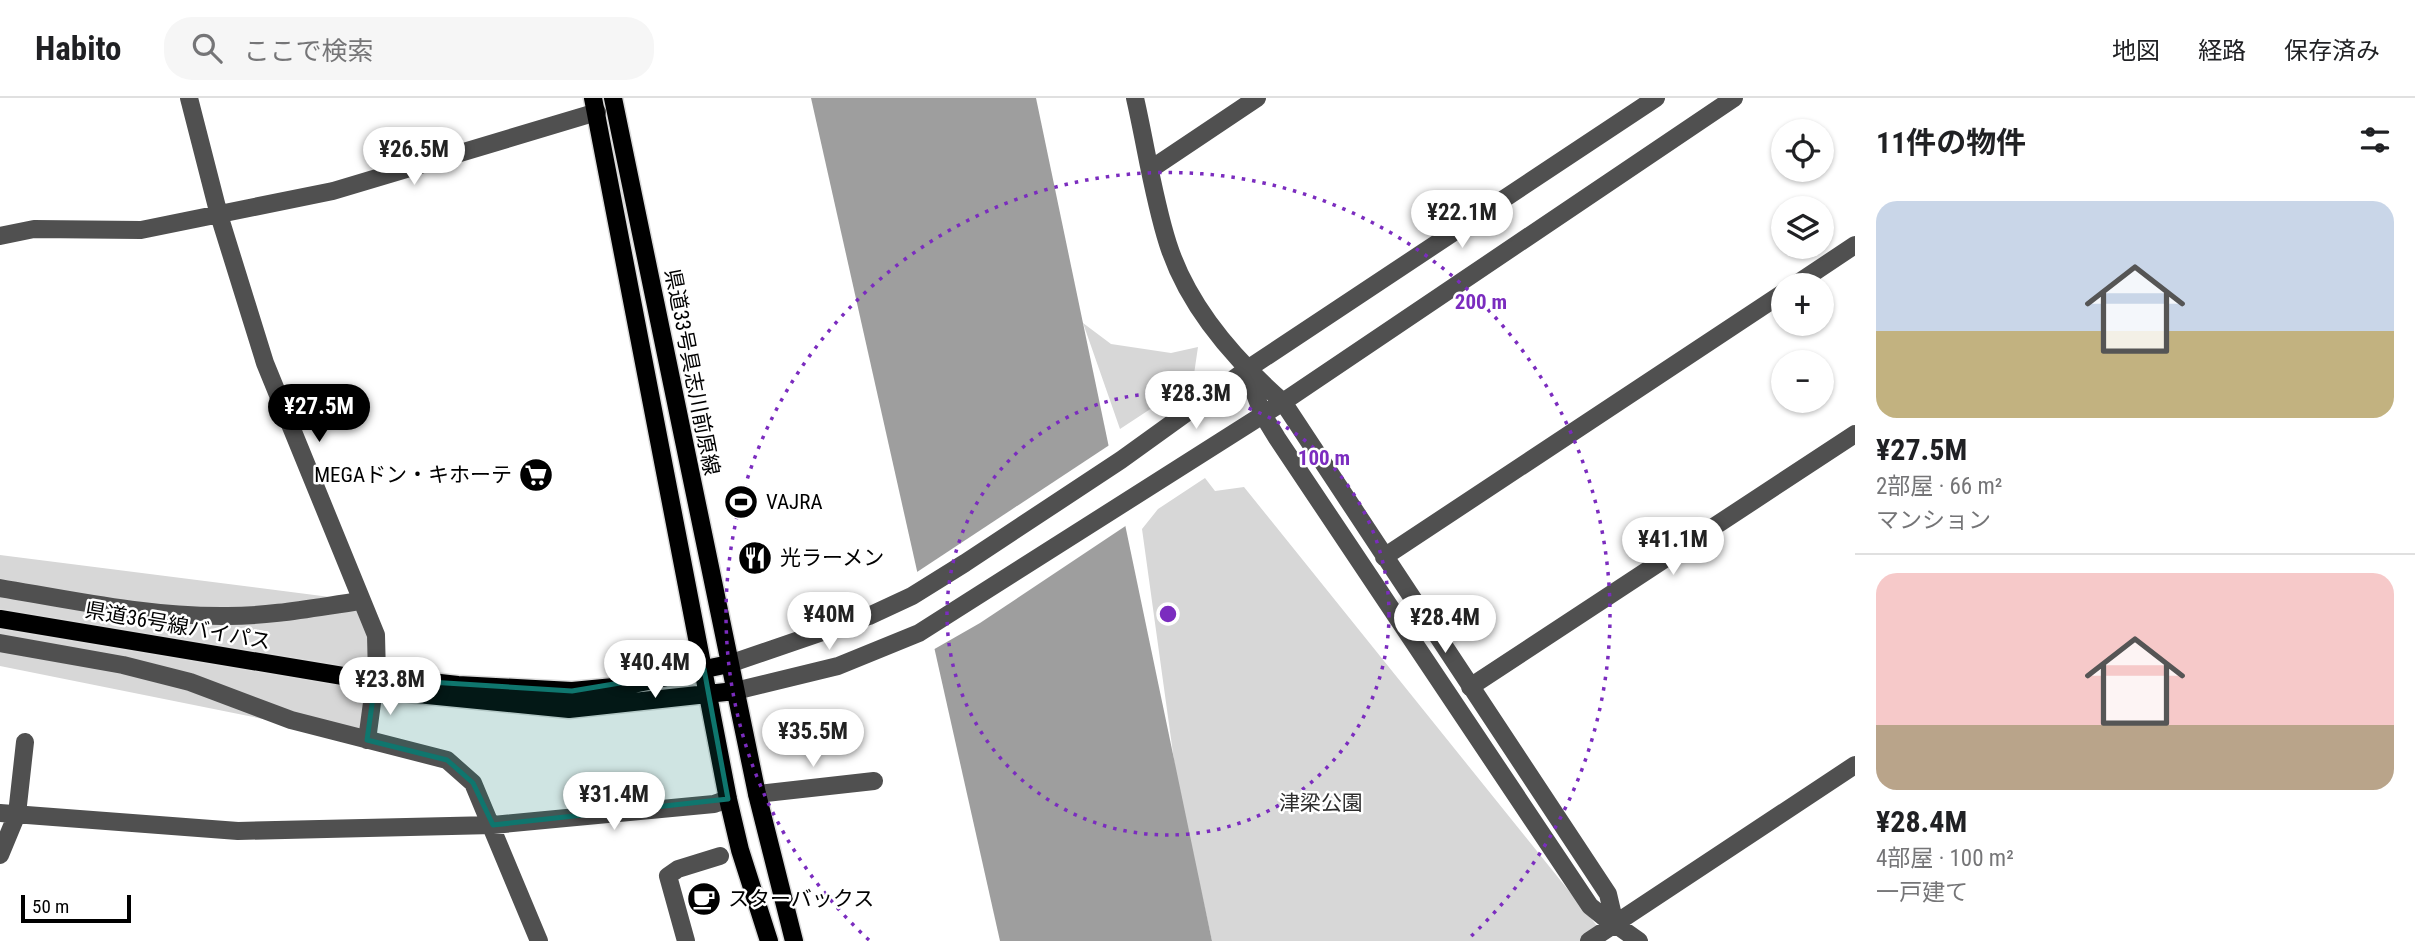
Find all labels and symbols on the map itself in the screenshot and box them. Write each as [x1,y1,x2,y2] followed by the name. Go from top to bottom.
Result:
[357,127,471,187] pin: ¥26.5M
[1405,190,1519,250] pin: ¥22.1M
[660,267,724,477] street label: 県道33号具志川前原線
[1455,290,1507,314] text: 200 m
[1139,372,1253,431] pin: ¥28.3M
[262,384,376,444] pin: ¥27.5M
[1298,446,1350,470] text: 100 m
[517,456,555,494] supermarket icon: MEGAドン・キホーテ
[314,463,512,487] place label: MEGAドン・キホーテ
[722,483,760,521] sports icon: VAJRA
[766,490,823,514] place label: VAJRA
[1616,518,1730,577] pin: ¥41.1M
[736,539,774,577] restaurant icon: 光ラーメン
[780,546,884,570] place label: 光ラーメン
[788,592,870,652] pin: ¥40M
[1388,596,1502,655] pin: ¥28.4M
[83,598,273,654] street label: 県道36号線バイパス
[1156,602,1180,626] centre of rings
[598,640,712,700] pin: ¥40.4M
[333,658,447,717] pin: ¥23.8M
[756,710,870,769] pin: ¥35.5M
[557,772,671,832] pin: ¥31.4M
[1279,791,1363,815] park label: 津梁公園
[685,880,723,918] cafe icon: スターバックス
[728,887,874,911] place label: スターバックス
[21,892,131,924] scale bar

